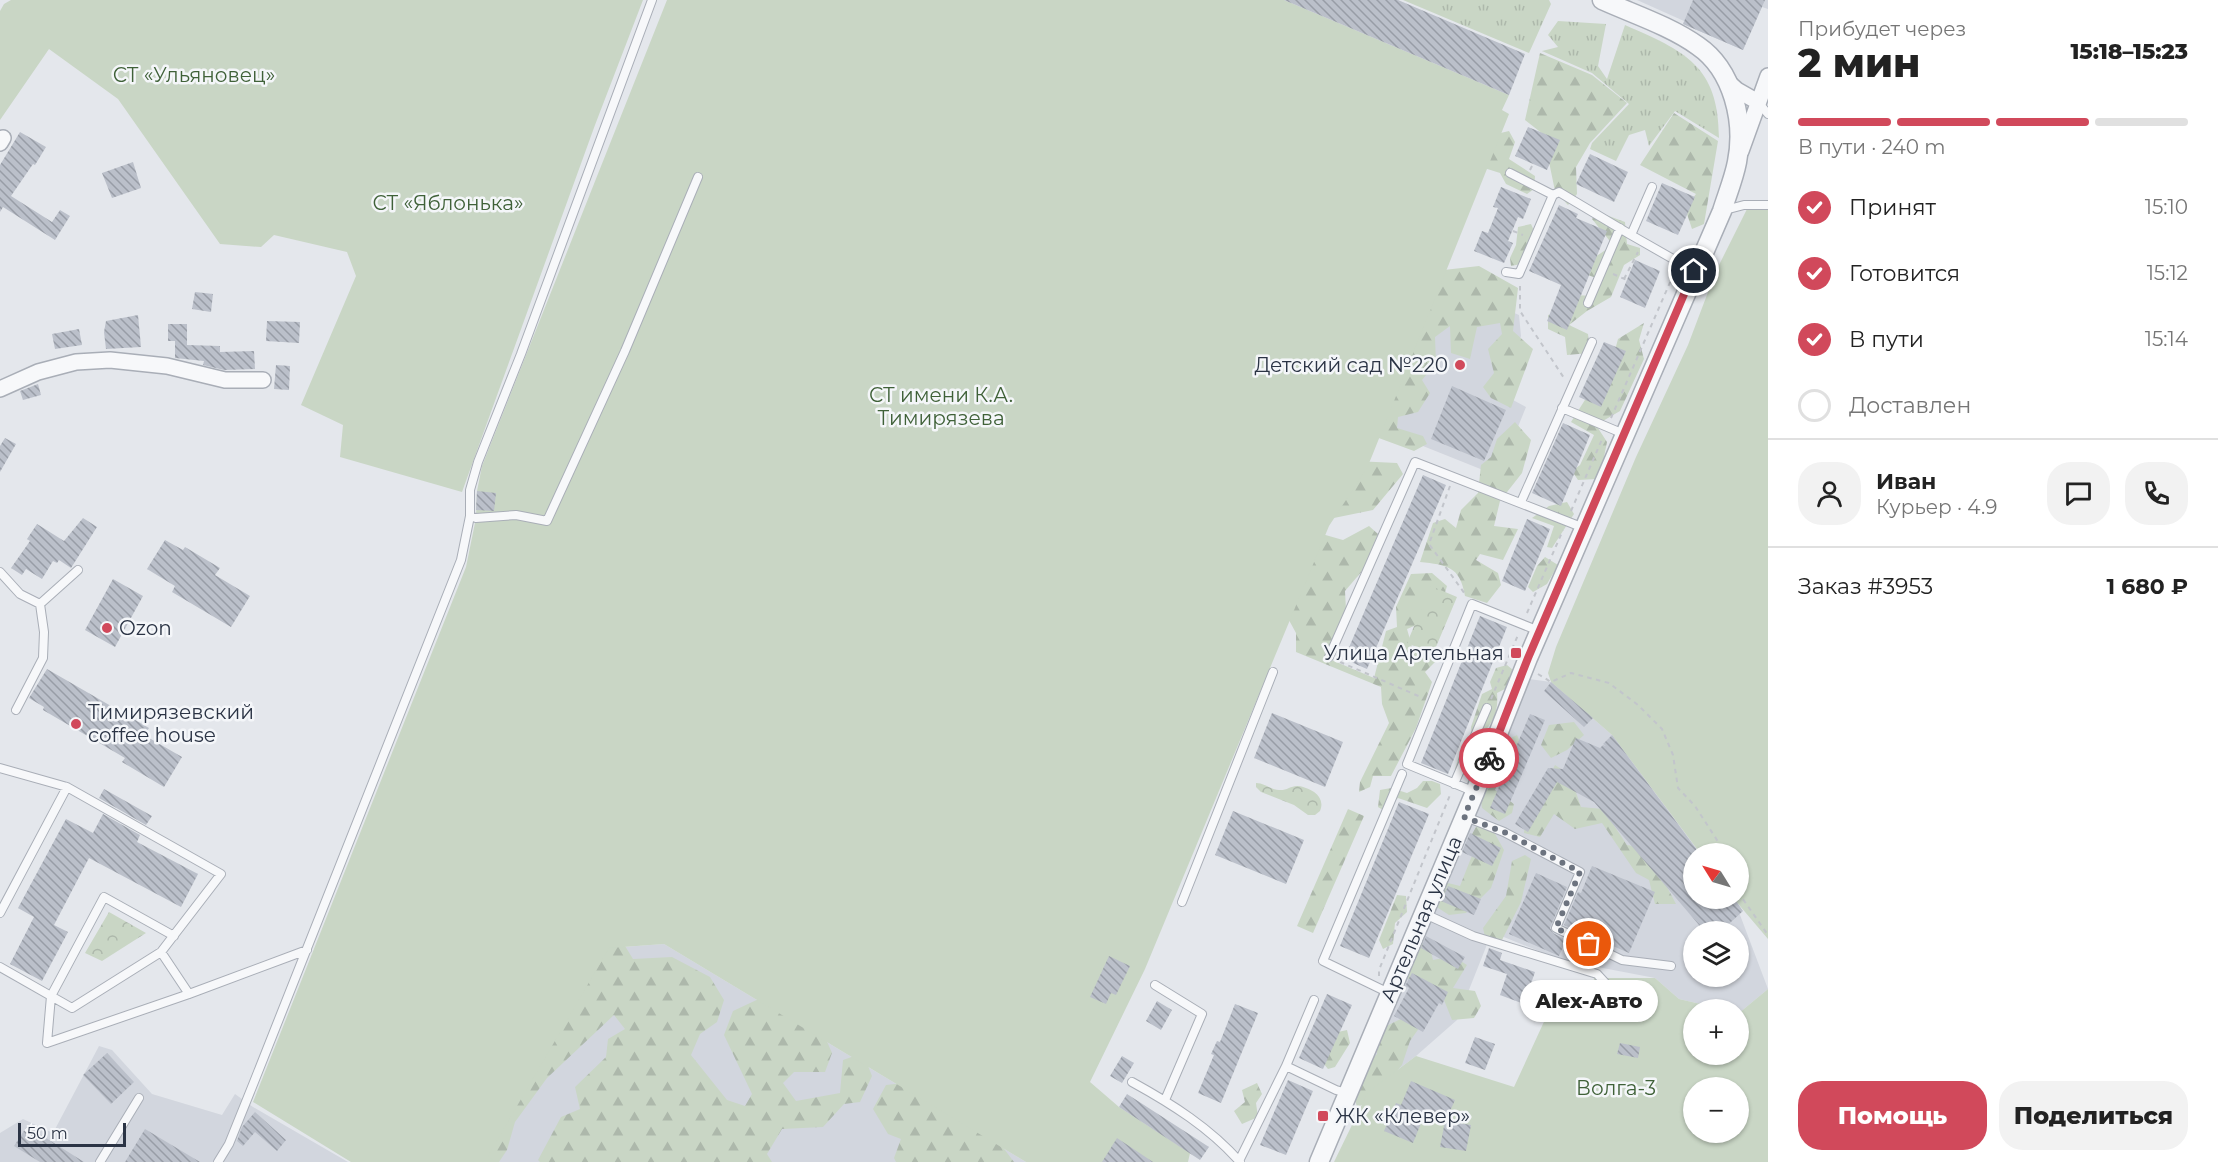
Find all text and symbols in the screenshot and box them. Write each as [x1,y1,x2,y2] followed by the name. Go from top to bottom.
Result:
[1798,17,1966,41] text: Прибудет через
[2070,38,2188,65] text: 15:18–15:23
[1798,39,1920,87] text: 2 мин
[113,63,275,87] park label: СТ «Ульяновец»
[1798,135,1945,159] text: В пути · 240 m
[373,191,523,215] park label: СТ «Яблонька»
[1798,191,1831,224] icon: check
[1849,194,1936,221] text: Принят
[2145,195,2188,219] text: 15:10
[1668,245,1719,296] pin
[1677,254,1710,287] icon: home
[1798,257,1831,290] icon: check
[1849,260,1960,287] text: Готовится
[2147,261,2188,285] text: 15:12
[1798,323,1831,356] icon: check
[1849,326,1924,353] text: В пути
[2145,327,2188,351] text: 15:14
[1254,353,1448,377] place label: Детский сад №220
[1453,358,1467,372] marker: Детский сад №220
[869,383,1013,430] park label: СТ имени К.А. Тимирязева
[1849,392,1971,419] text: Доставлен
[1798,462,1861,525] button: person
[2047,462,2110,525] button: chat
[2125,462,2188,525] button: phone
[1876,468,1936,495] text: Иван
[1876,495,1997,519] text: Курьер · 4.9
[1798,573,1933,600] text: Заказ #3953
[2106,573,2188,600] text: 1 680 ₽
[119,616,172,640] place label: Ozon
[100,621,114,635] marker: Ozon
[1324,641,1504,665] place label: Улица Артельная
[1509,646,1523,660] marker: Улица Артельная
[88,700,254,747] place label: Тимирязевский coffee house
[69,717,83,731] marker: Тимирязевский coffee house
[1459,728,1519,788] courier
[1473,742,1506,775] icon: bike
[1375,832,1467,1006] street label: Артельная улица
[1683,843,1749,909] north arrow
[1683,843,1749,1143] map controls
[1563,918,1614,969] pin
[1683,921,1749,987] button: layers
[1572,927,1605,960] icon: bag
[1520,980,1658,1022] callout: Alex-Авто
[1535,989,1643,1013] text: Alex-Авто
[1683,999,1749,1065] button: +
[1576,1076,1656,1100] park label: Волга-3
[1683,1077,1749,1143] button: −
[1798,1081,1987,1150] button: Помощь
[1999,1081,2188,1150] button: Поделиться
[1335,1104,1470,1128] place label: ЖК «Клевер»
[1316,1109,1330,1123] marker: ЖК «Клевер»
[18,1120,126,1148] scale bar
[27,1124,68,1143] text: 50 m

